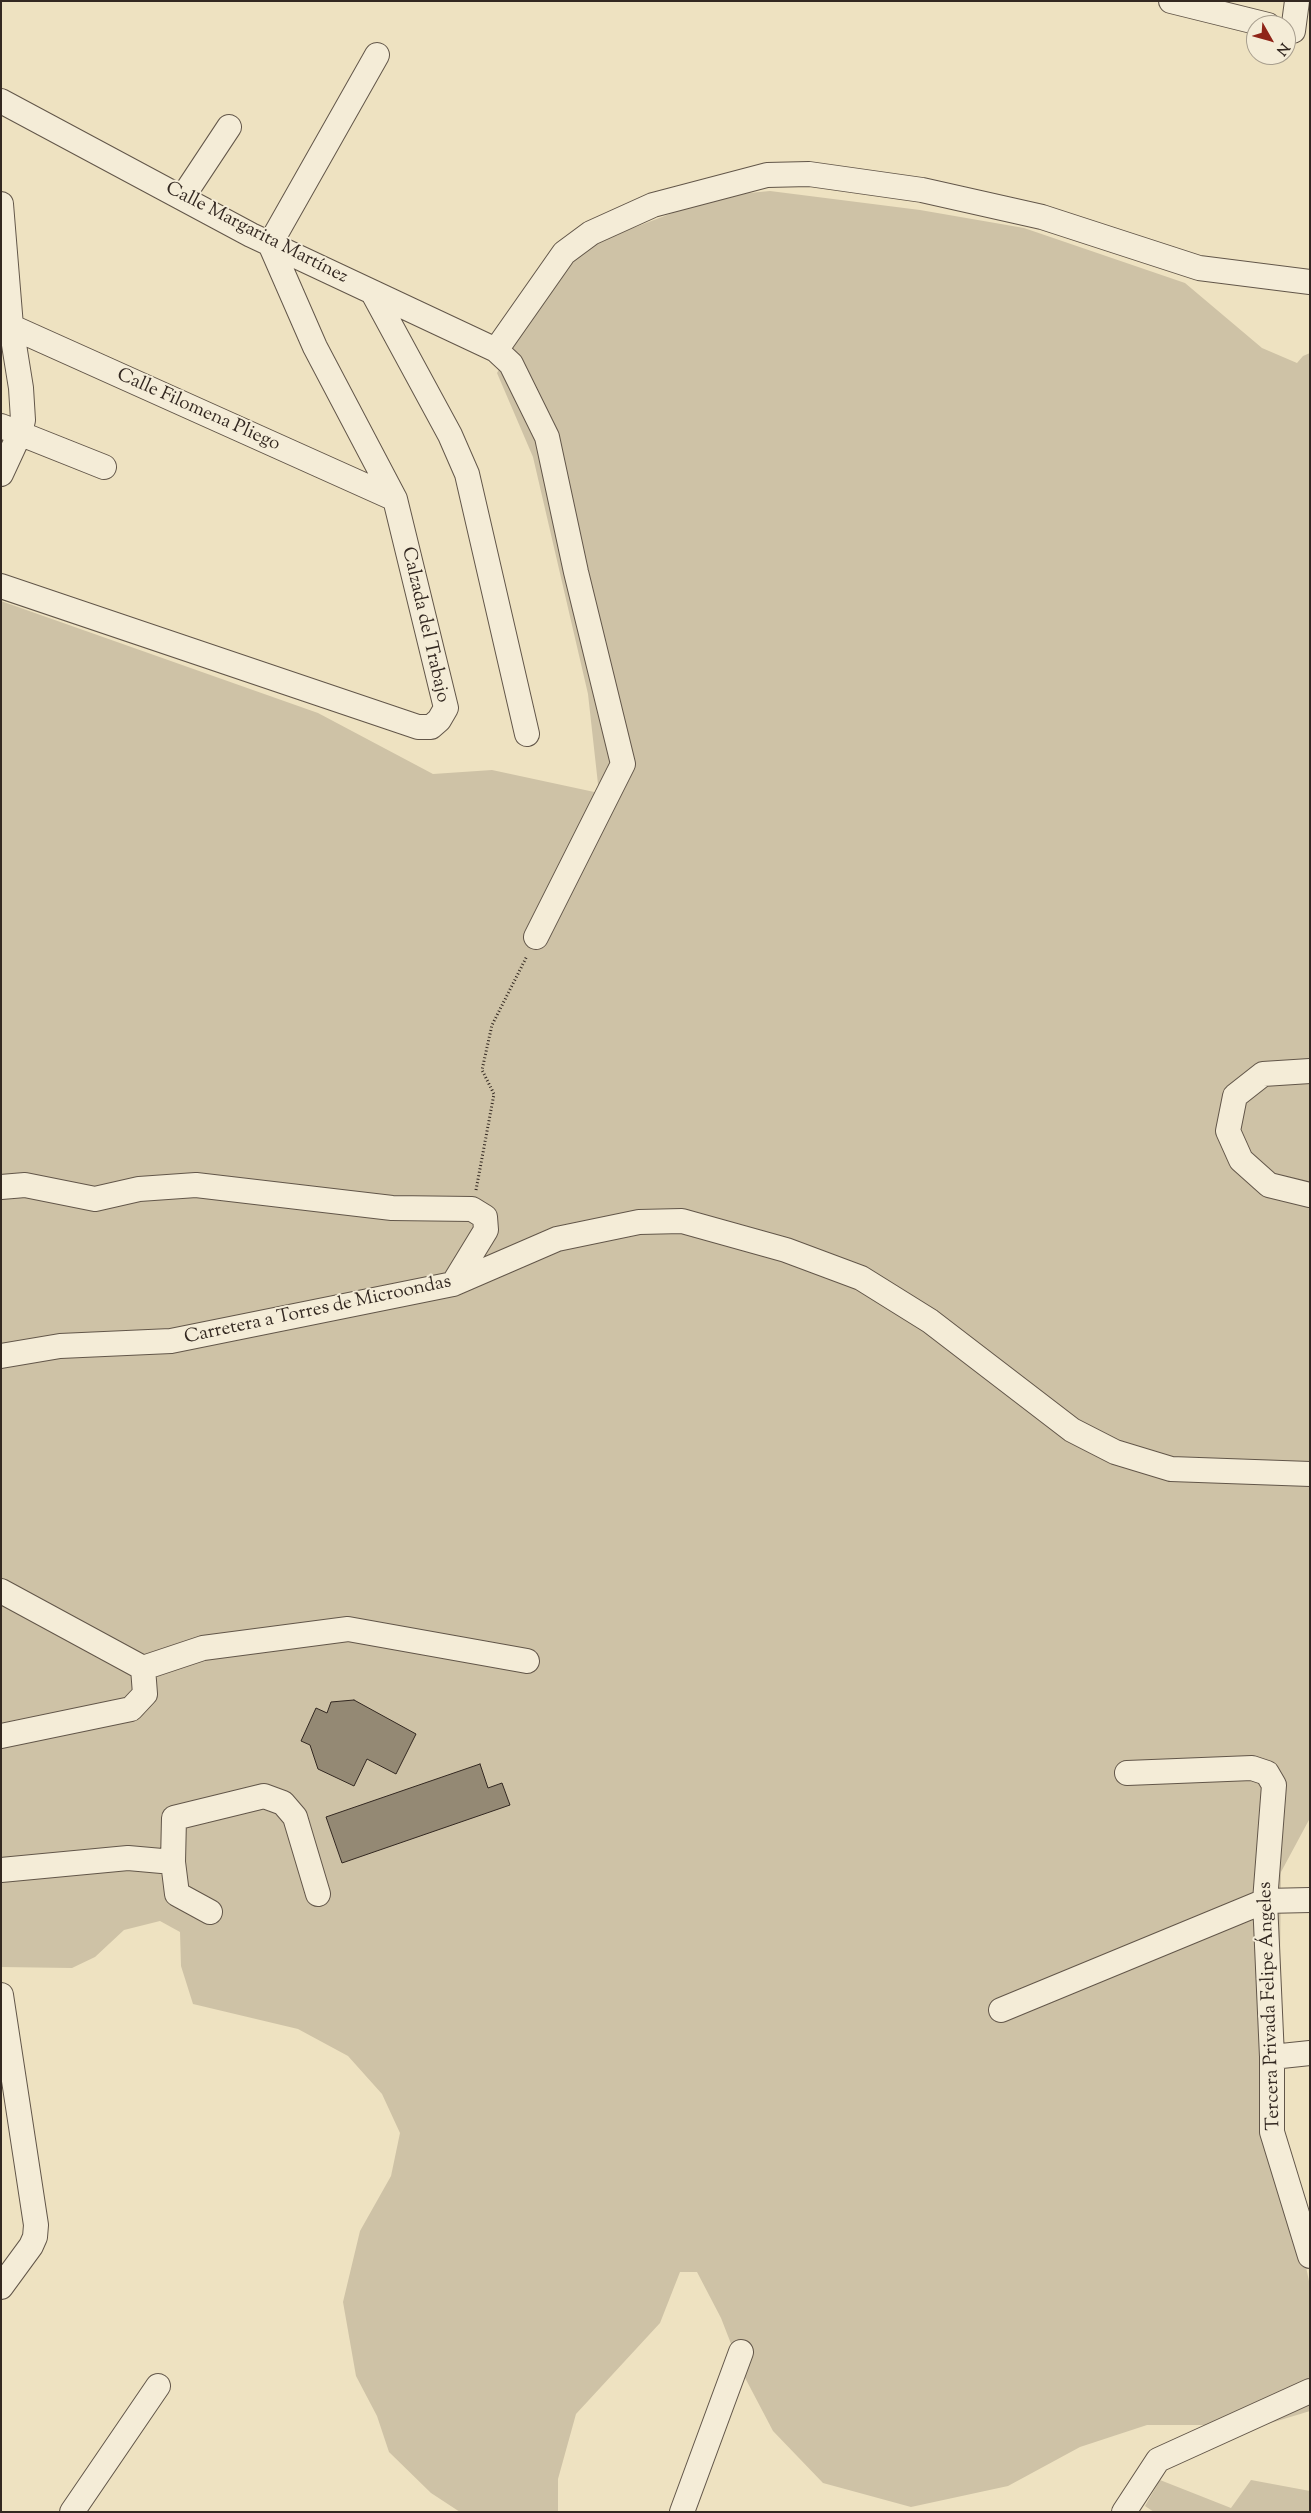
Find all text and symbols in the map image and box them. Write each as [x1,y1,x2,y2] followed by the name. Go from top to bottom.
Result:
[1246,15,1296,65] north arrow
[1271,38,1293,59] text: N
[161,178,351,290] street label: Calle Margarita Martínez
[113,365,283,457] street label: Calle Filomena Pliego
[395,545,453,705] street label: Calzada del Trabajo
[183,1272,453,1350] street label: Carretera a Torres de Microondas
[1255,1881,1287,2131] street label: Tercera Privada Felipe Ángeles

